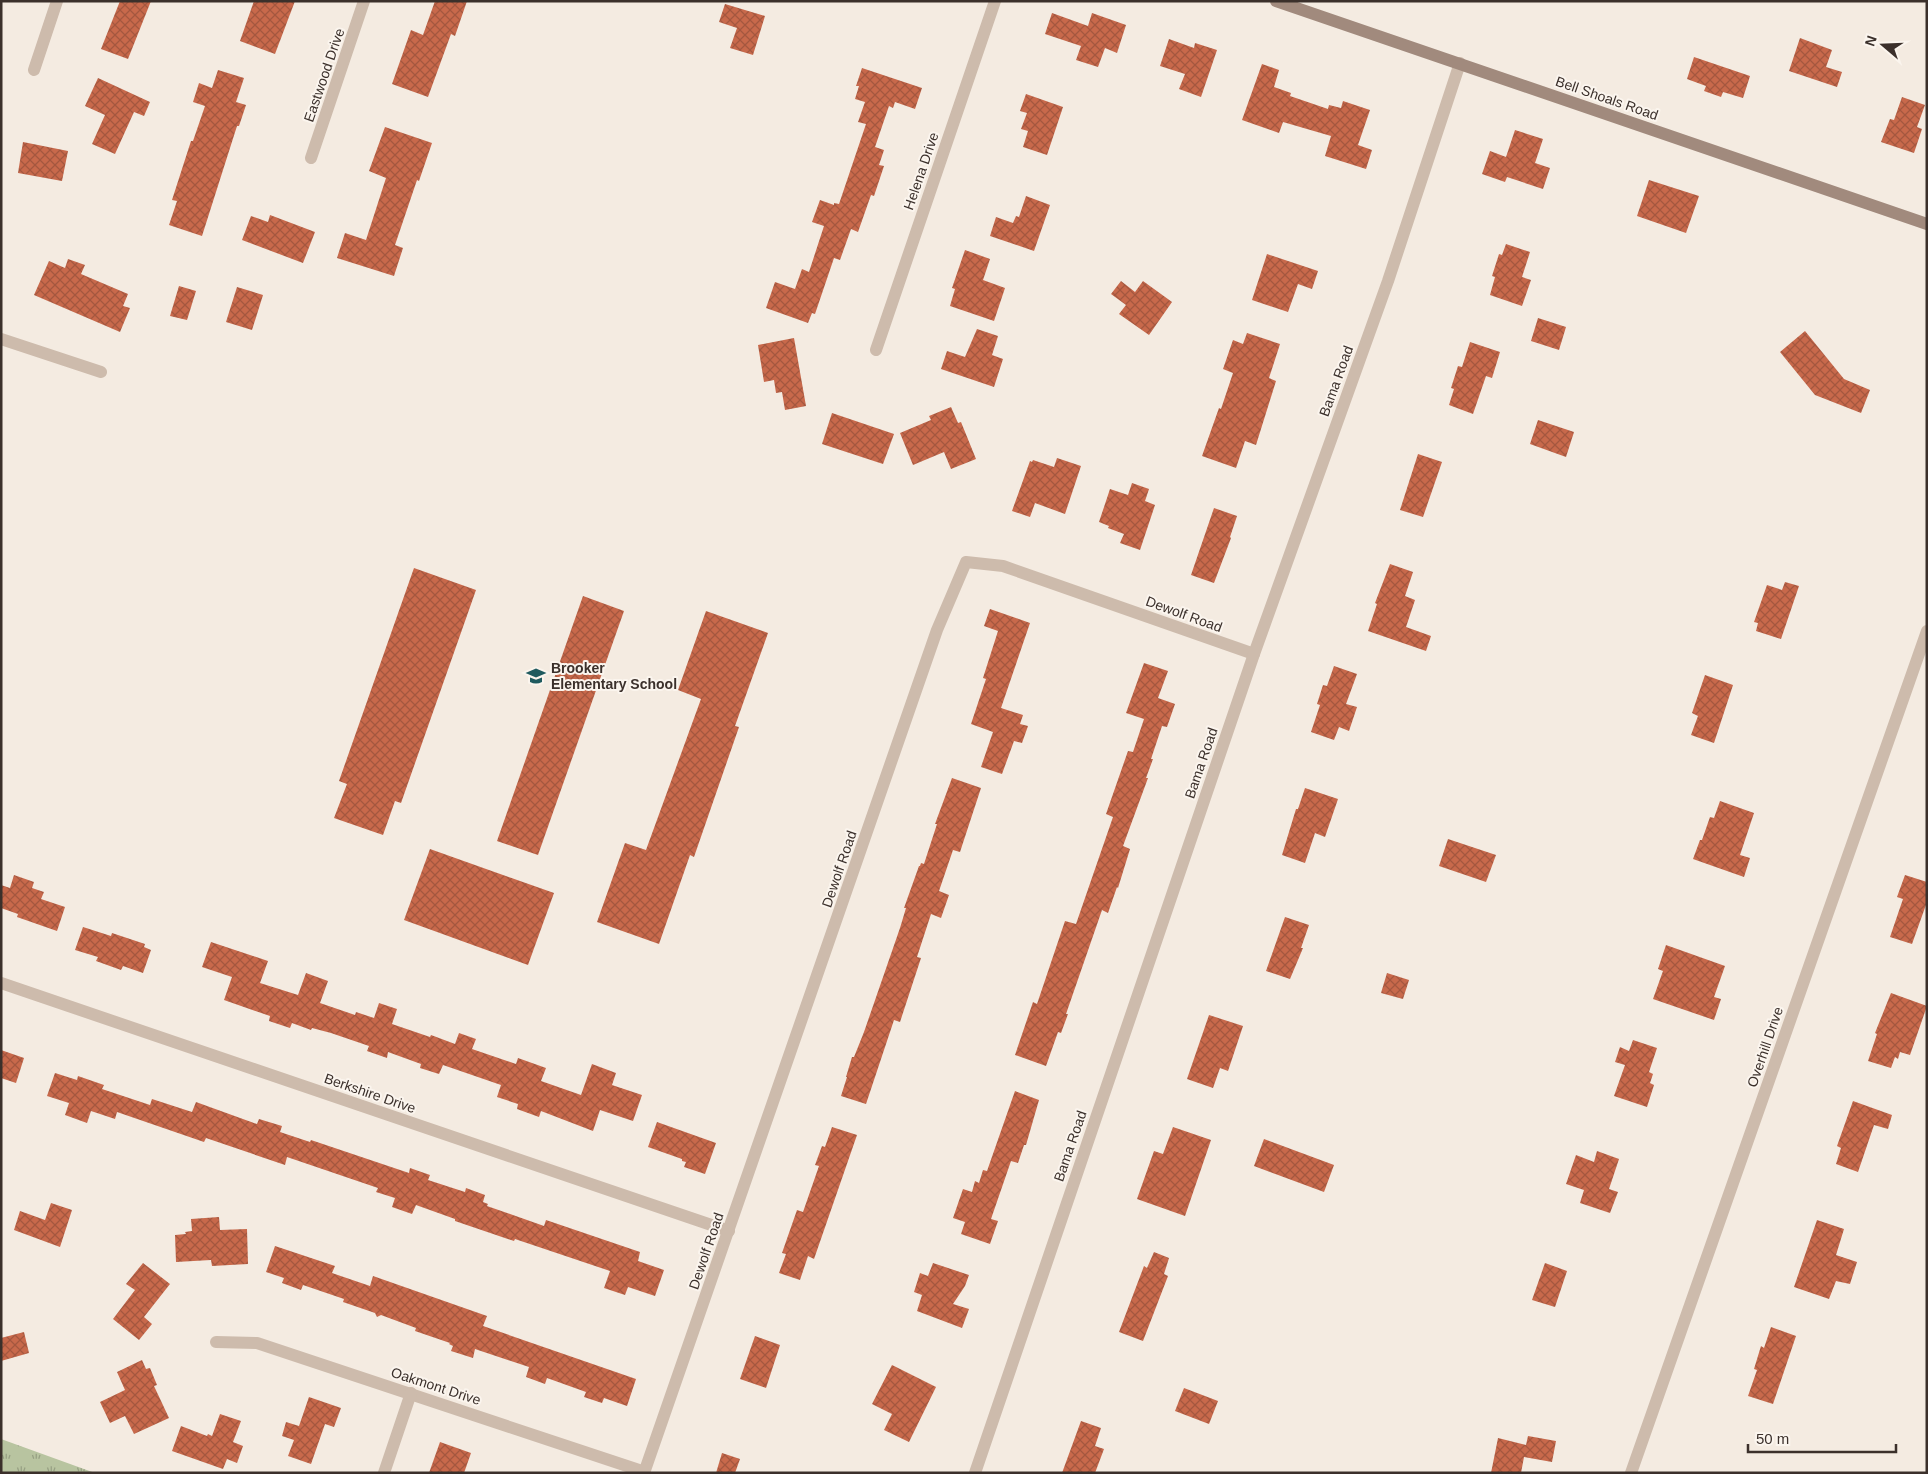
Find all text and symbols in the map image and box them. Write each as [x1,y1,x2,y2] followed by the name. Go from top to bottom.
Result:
[1858,20,1908,70] north arrow
[300,26,348,124] street label: Eastwood Drive
[1861,33,1880,48] text: N
[1554,73,1660,123] street label: Bell Shoals Road
[900,130,942,212] street label: Helena Drive
[1316,344,1356,418] street label: Bama Road
[1144,593,1224,635] street label: Dewolf Road
[551,660,677,692] place label: Brooker Elementary School
[525,665,547,687] school or university icon: Brooker Elementary School
[1181,725,1221,801] street label: Bama Road
[818,829,860,909] street label: Dewolf Road
[1744,1004,1786,1089] street label: Overhill Drive
[322,1070,418,1116] street label: Berkshire Drive
[1050,1108,1090,1184] street label: Bama Road
[685,1211,727,1291] street label: Dewolf Road
[389,1364,483,1408] street label: Oakmont Drive
[1748,1422,1896,1454] scale bar
[1756,1430,1789,1447] text: 50 m

